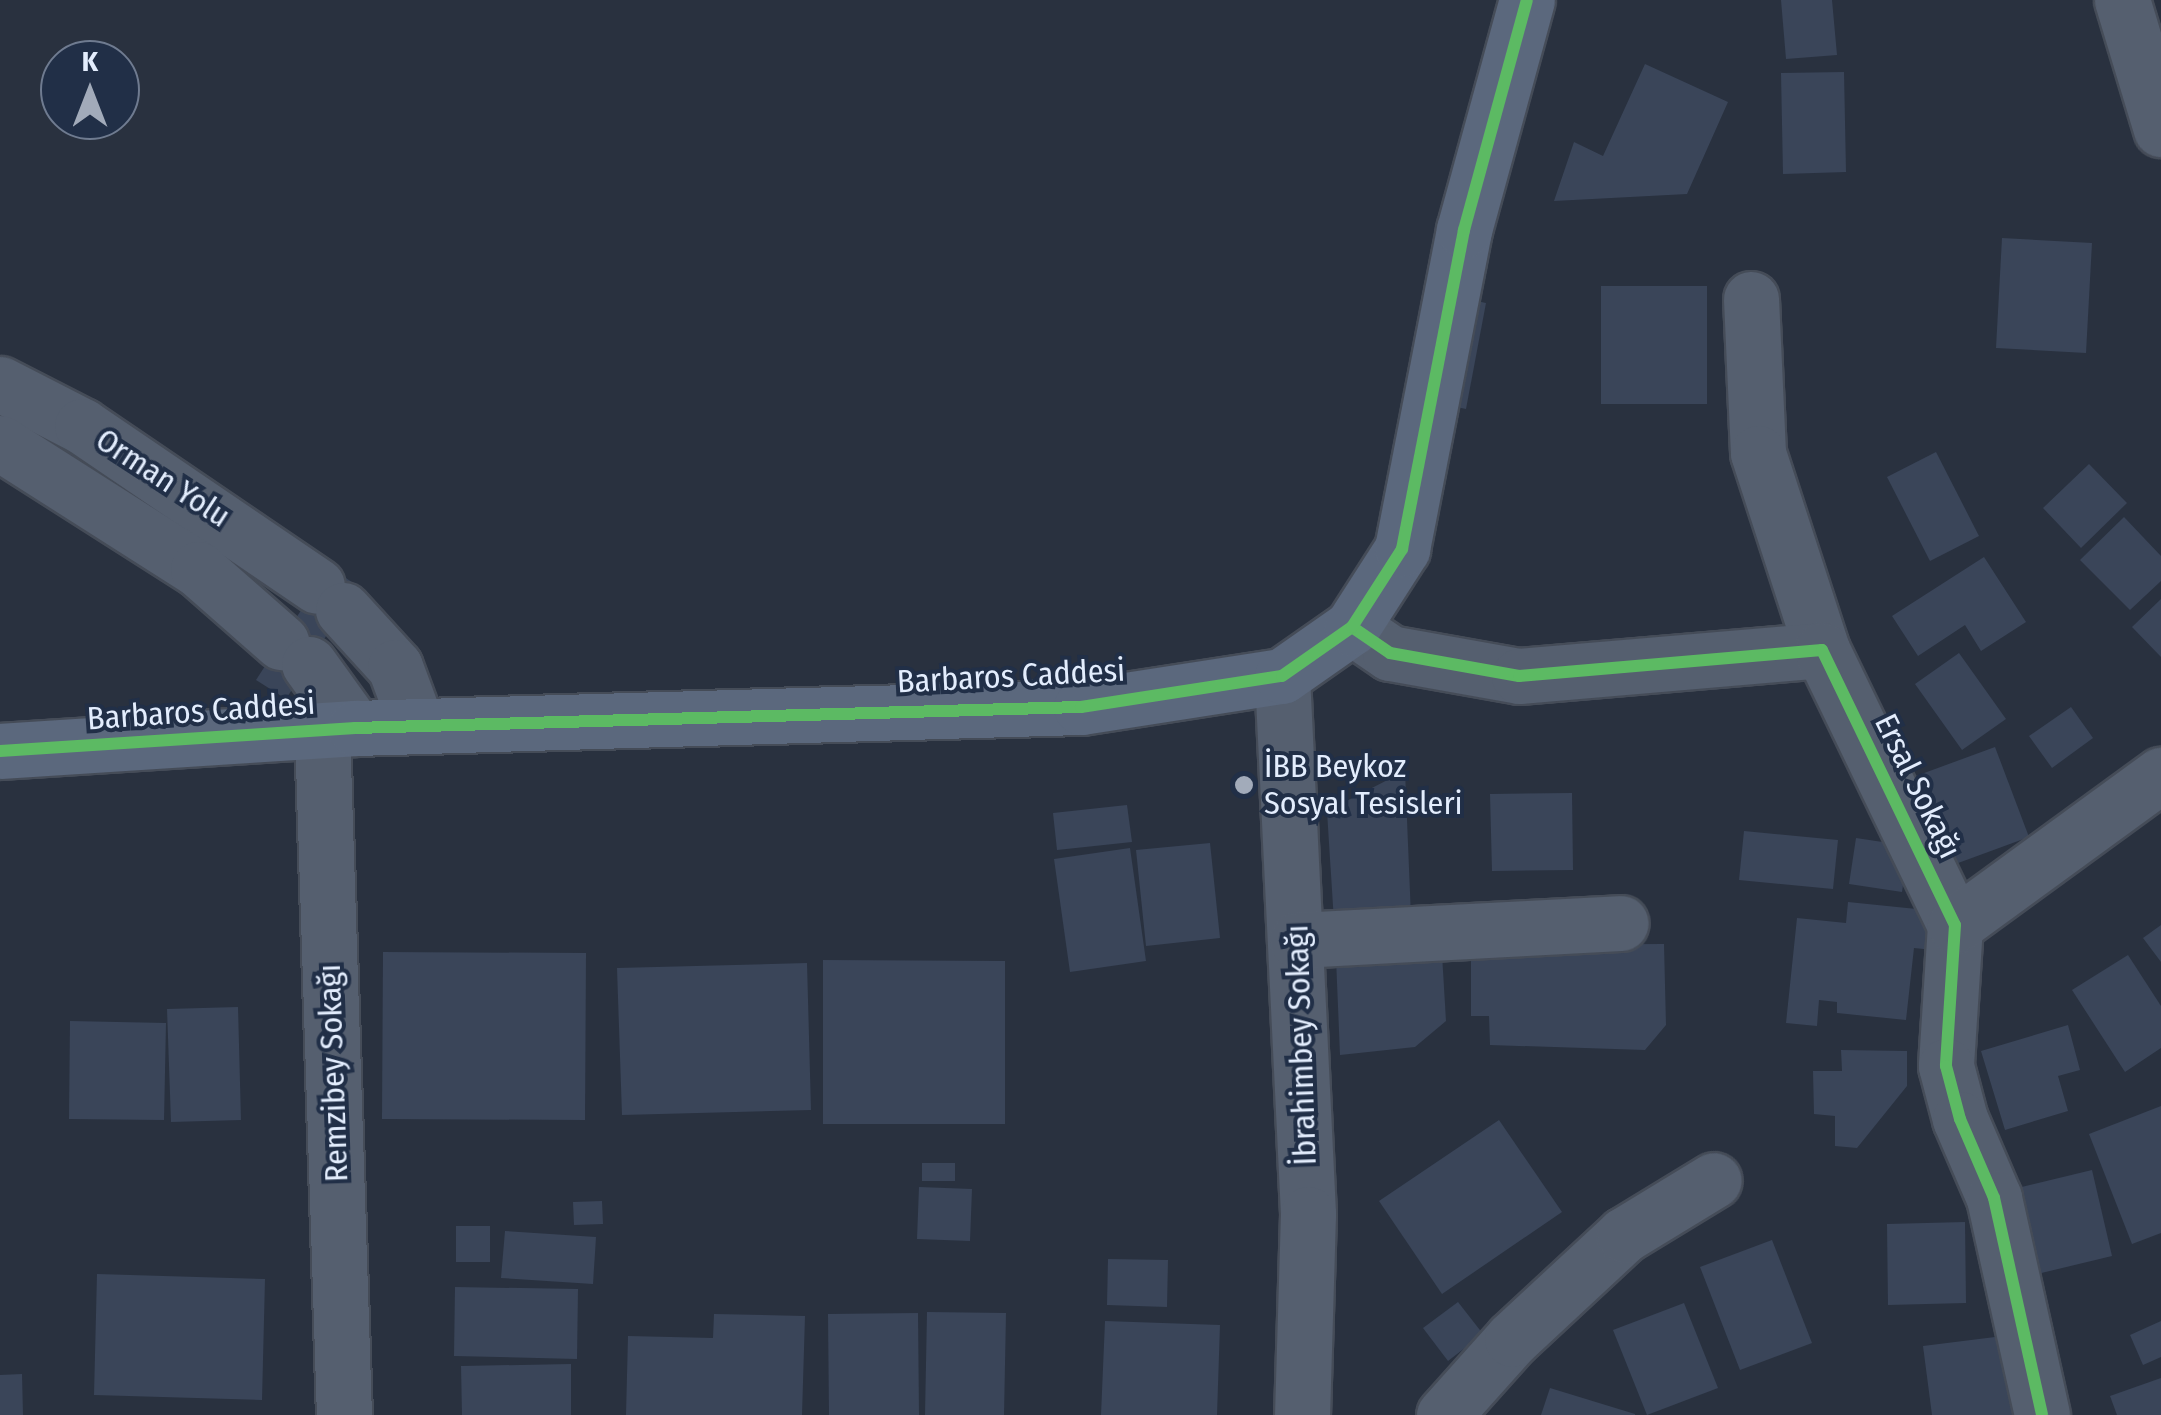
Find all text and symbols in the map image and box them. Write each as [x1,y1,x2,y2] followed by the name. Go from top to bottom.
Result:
[40,40,140,140] north arrow
[82,45,98,78] text: K
[89,421,237,535] street label: Orman Yolu
[896,651,1126,701] street label: Barbaros Caddesi
[86,684,316,738] street label: Barbaros Caddesi
[1867,708,1969,864] street label: Ersal Sokağı
[1264,748,1463,823] place label: İBB Beykoz Sosyal Tesisleri
[1233,774,1255,796] marker: İBB Beykoz Sosyal Tesisleri
[1278,924,1324,1166] street label: İbrahimbey Sokağı
[310,963,356,1183] street label: Remzibey Sokağı

